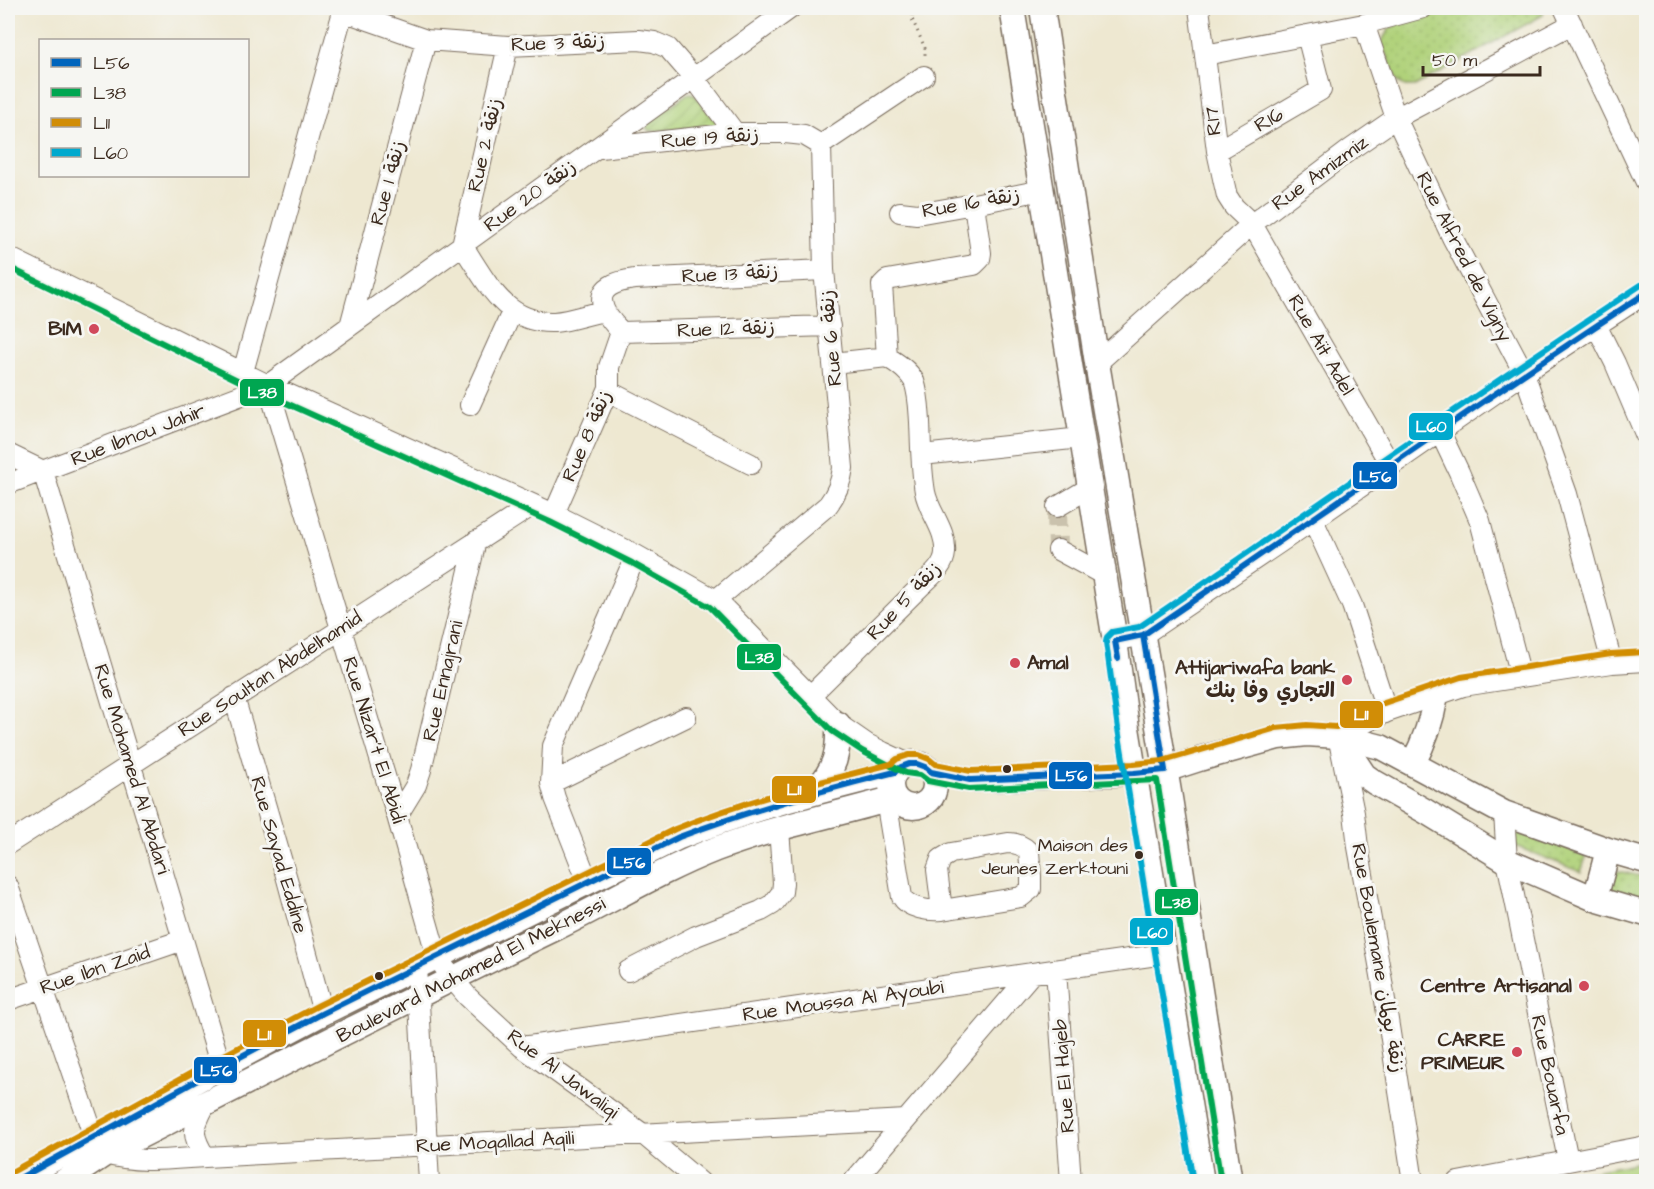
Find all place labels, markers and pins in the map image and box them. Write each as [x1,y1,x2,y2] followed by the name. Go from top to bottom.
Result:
[48,315,82,343] place label: BIM
[87,322,101,336] marker: BIM
[1027,649,1069,677] place label: Amal
[1175,654,1336,706] place label: Attijariwafa bank التجاري وفا بنك
[1008,656,1022,670] marker: Amal
[1340,673,1354,687] marker: Attijariwafa bank التجاري وفا بنك
[1001,763,1013,775] unlabelled marker
[982,833,1128,881] place label: Maison des Jeunes Zerktouni
[1133,849,1145,861] marker: Maison des Jeunes Zerktouni
[373,970,385,982] unlabelled marker
[1421,972,1572,1000] place label: Centre Artisanal
[1577,979,1591,993] marker: Centre Artisanal
[1421,1026,1505,1077] place label: CARRE PRIMEUR
[1510,1045,1524,1059] marker: CARRE PRIMEUR

